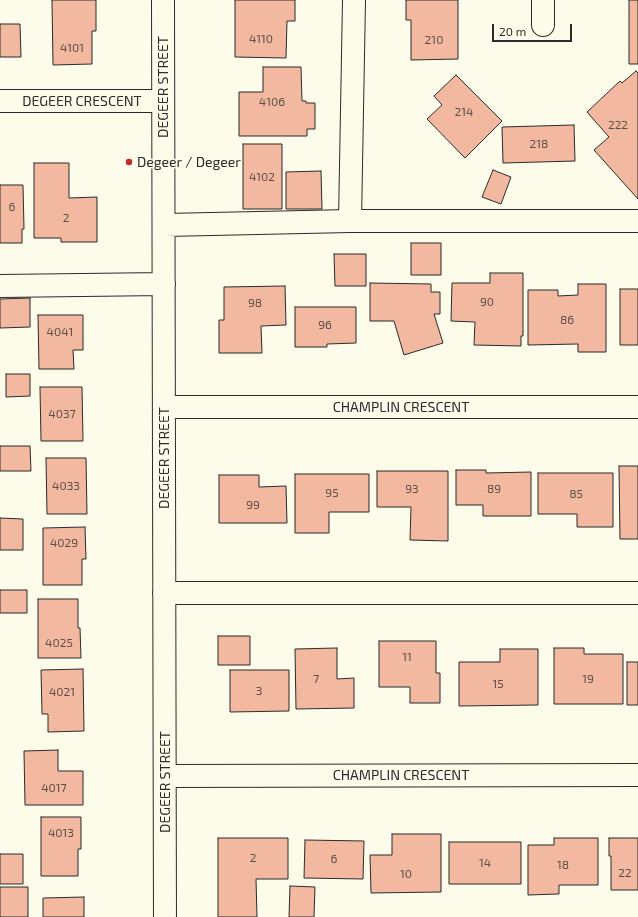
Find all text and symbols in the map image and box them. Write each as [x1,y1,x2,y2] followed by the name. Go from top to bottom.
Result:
[494,16,574,42] scale bar
[499,24,526,38] text: 20 m
[249,32,273,46] house number: 4110
[425,33,443,47] house number: 210
[155,36,171,138] street label: DEGEER STREET
[60,41,84,55] house number: 4101
[22,93,142,109] street label: DEGEER CRESCENT
[259,95,285,109] house number: 4106
[455,105,473,119] house number: 214
[608,118,628,132] house number: 222
[530,137,548,151] house number: 218
[137,154,241,170] place label: Degeer / Degeer
[124,157,134,167] marker: Degeer / Degeer
[249,170,275,184] house number: 4102
[9,200,15,214] house number: 6
[63,211,69,225] house number: 2
[480,295,494,309] house number: 90
[248,296,262,310] house number: 98
[560,313,574,327] house number: 86
[318,318,332,332] house number: 96
[47,325,73,339] house number: 4041
[333,399,469,415] street label: CHAMPLIN CRESCENT
[48,407,76,421] house number: 4037
[156,407,172,509] street label: DEGEER STREET
[52,479,80,493] house number: 4033
[405,482,419,496] house number: 93
[487,482,501,496] house number: 89
[325,486,339,500] house number: 95
[569,487,583,501] house number: 85
[246,498,260,512] house number: 99
[50,536,78,550] house number: 4029
[45,636,73,650] house number: 4025
[402,650,412,664] house number: 11
[313,672,319,686] house number: 7
[582,672,594,686] house number: 19
[492,677,504,691] house number: 15
[256,684,262,698] house number: 3
[49,685,75,699] house number: 4021
[157,731,173,833] street label: DEGEER STREET
[333,767,469,783] street label: CHAMPLIN CRESCENT
[41,781,67,795] house number: 4017
[48,826,74,840] house number: 4013
[250,851,256,865] house number: 2
[331,852,337,866] house number: 6
[479,856,491,870] house number: 14
[557,858,569,872] house number: 18
[618,866,632,880] house number: 22
[400,867,412,881] house number: 10

